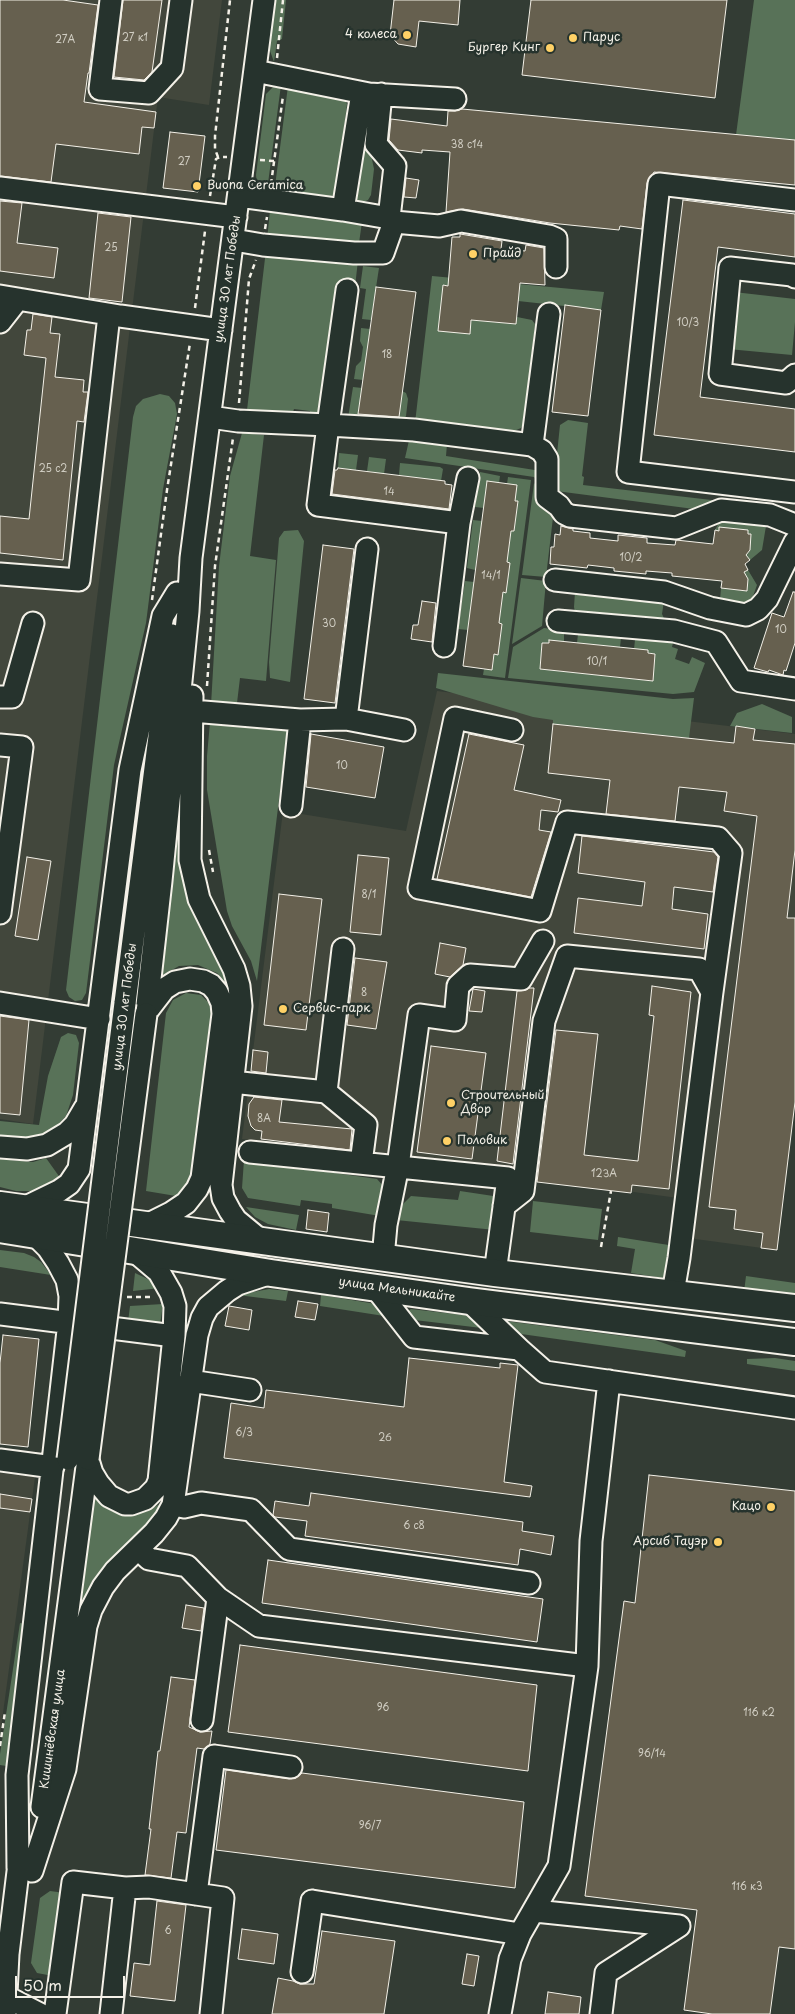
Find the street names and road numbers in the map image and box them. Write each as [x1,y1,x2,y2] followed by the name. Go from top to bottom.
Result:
[212,215,244,343] street label: улица 30 лет Победы
[110,943,140,1071] street label: улица 30 лет Победы
[338,1275,456,1305] street label: улица Мельникайте
[37,1668,69,1790] street label: Кишинёвская улица

